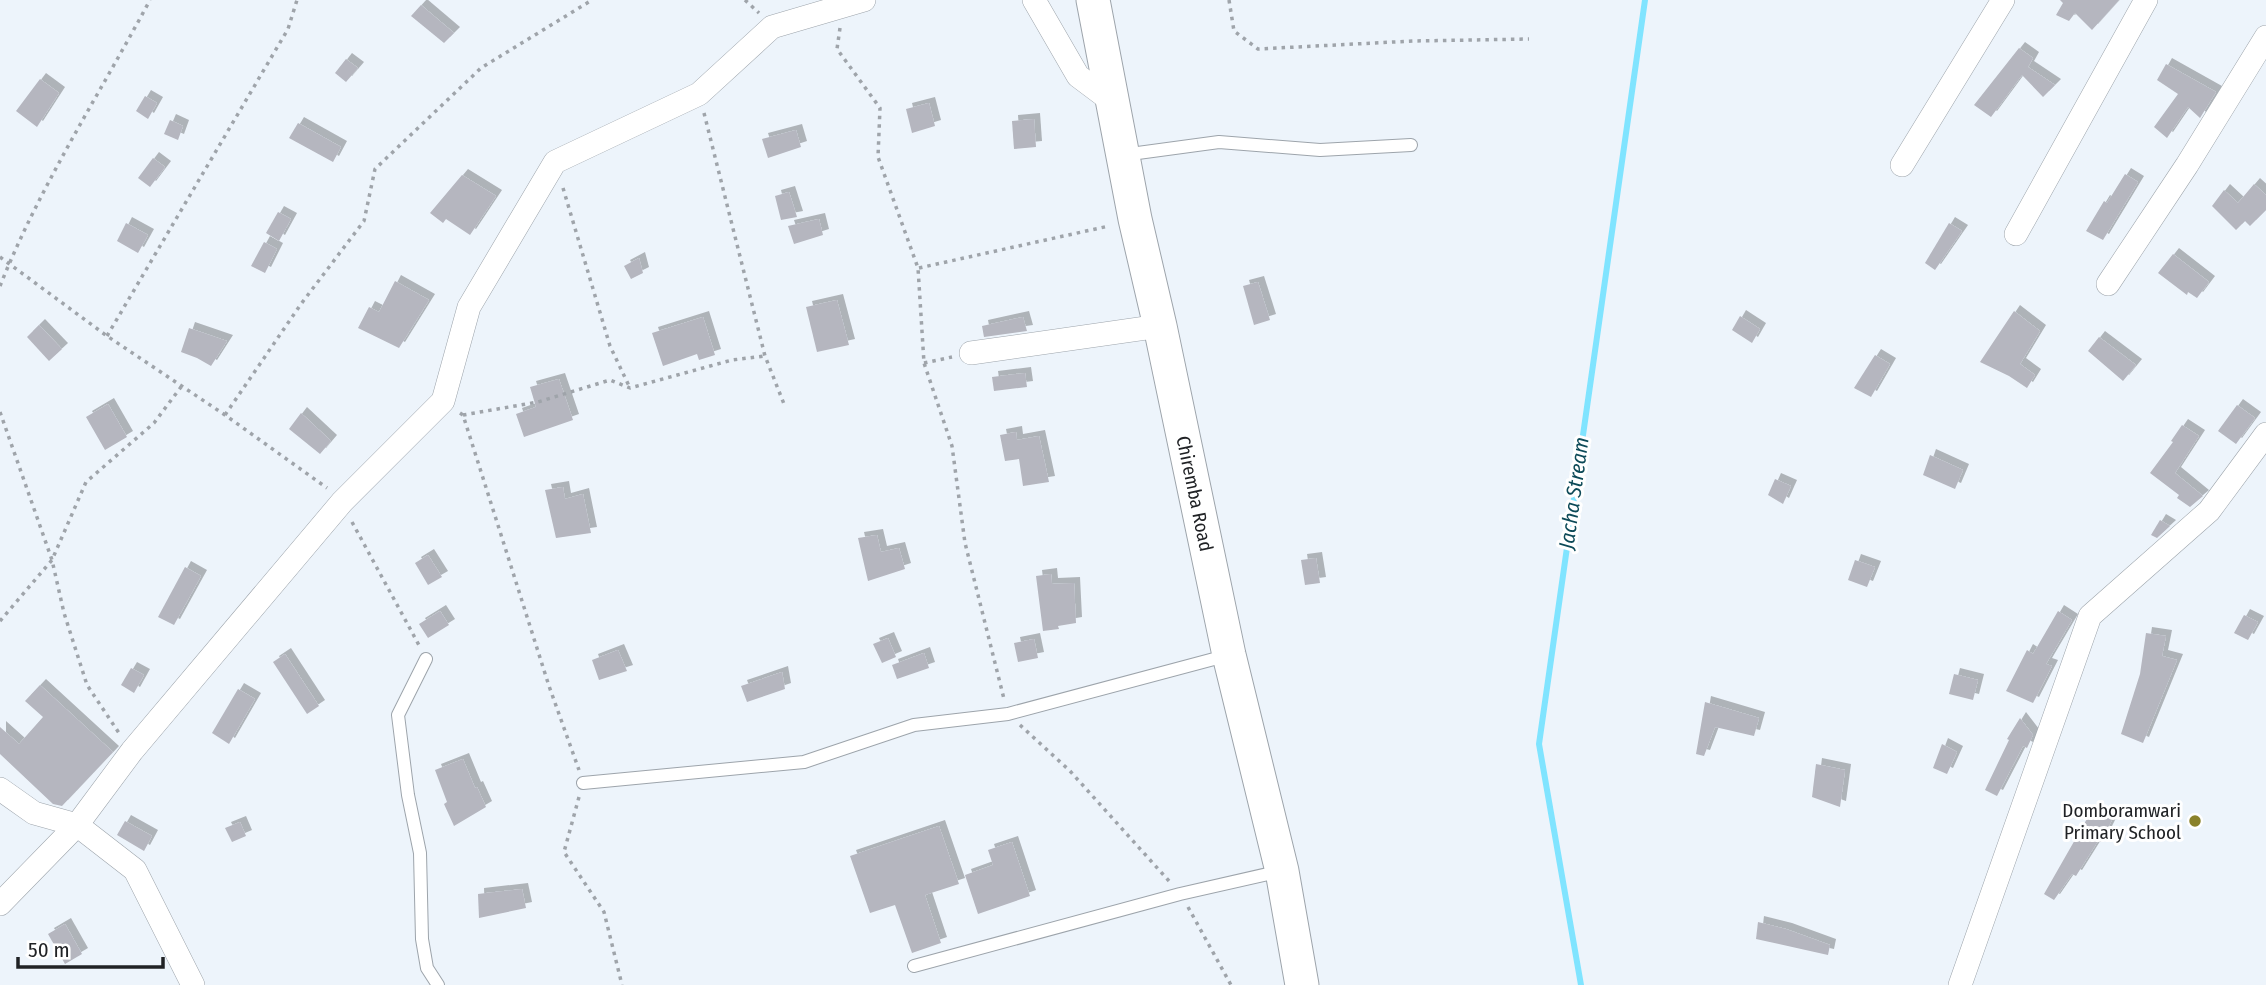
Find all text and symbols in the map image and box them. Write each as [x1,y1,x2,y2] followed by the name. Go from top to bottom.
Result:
[1172,434,1218,553] street label: Chiremba Road
[1553,435,1595,552] water label: Jacha Stream
[2062,799,2181,844] place label: Domboramwari Primary School
[2187,813,2203,829] marker: Domboramwari Primary School
[18,926,163,970] scale bar
[28,937,70,963] text: 50 m

